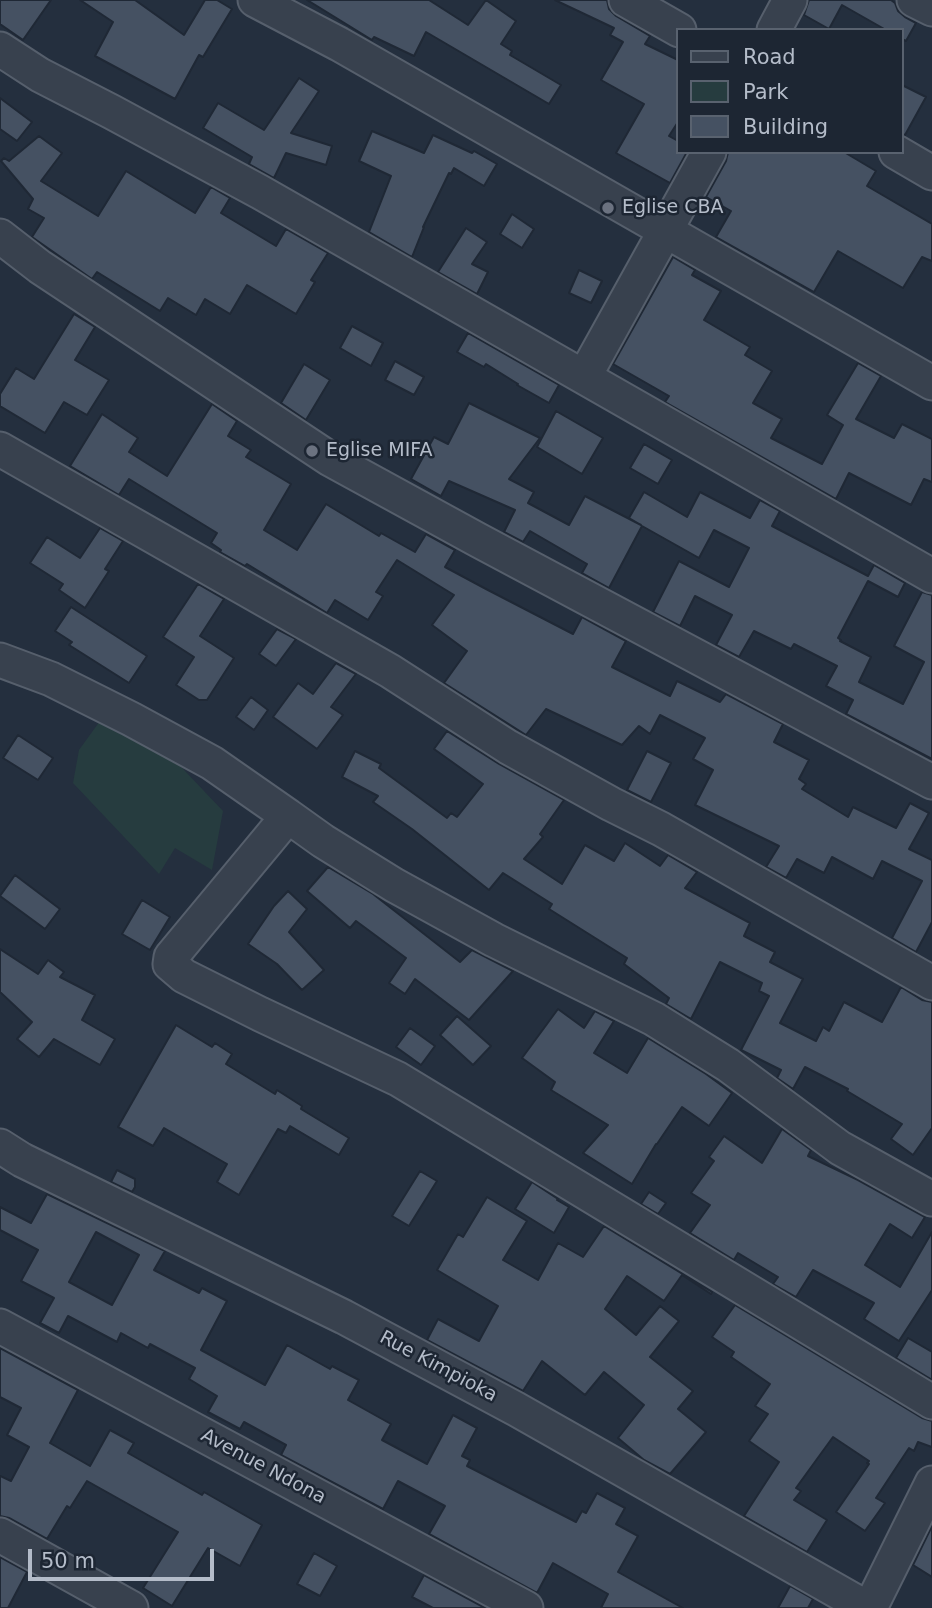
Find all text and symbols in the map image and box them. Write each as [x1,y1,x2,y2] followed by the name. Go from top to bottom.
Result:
[676,28,904,154] legend
[743,45,796,69] text: Road
[743,80,788,104] text: Park
[743,115,828,139] text: Building
[622,197,724,219] place label: Eglise CBA
[600,200,616,216] marker: Eglise CBA
[326,440,432,462] place label: Eglise MIFA
[304,443,320,459] marker: Eglise MIFA
[375,1327,501,1407] street label: Rue Kimpioka
[197,1424,329,1510] street label: Avenue Ndona
[32,1534,217,1578] scale bar
[41,1549,95,1573] text: 50 m

